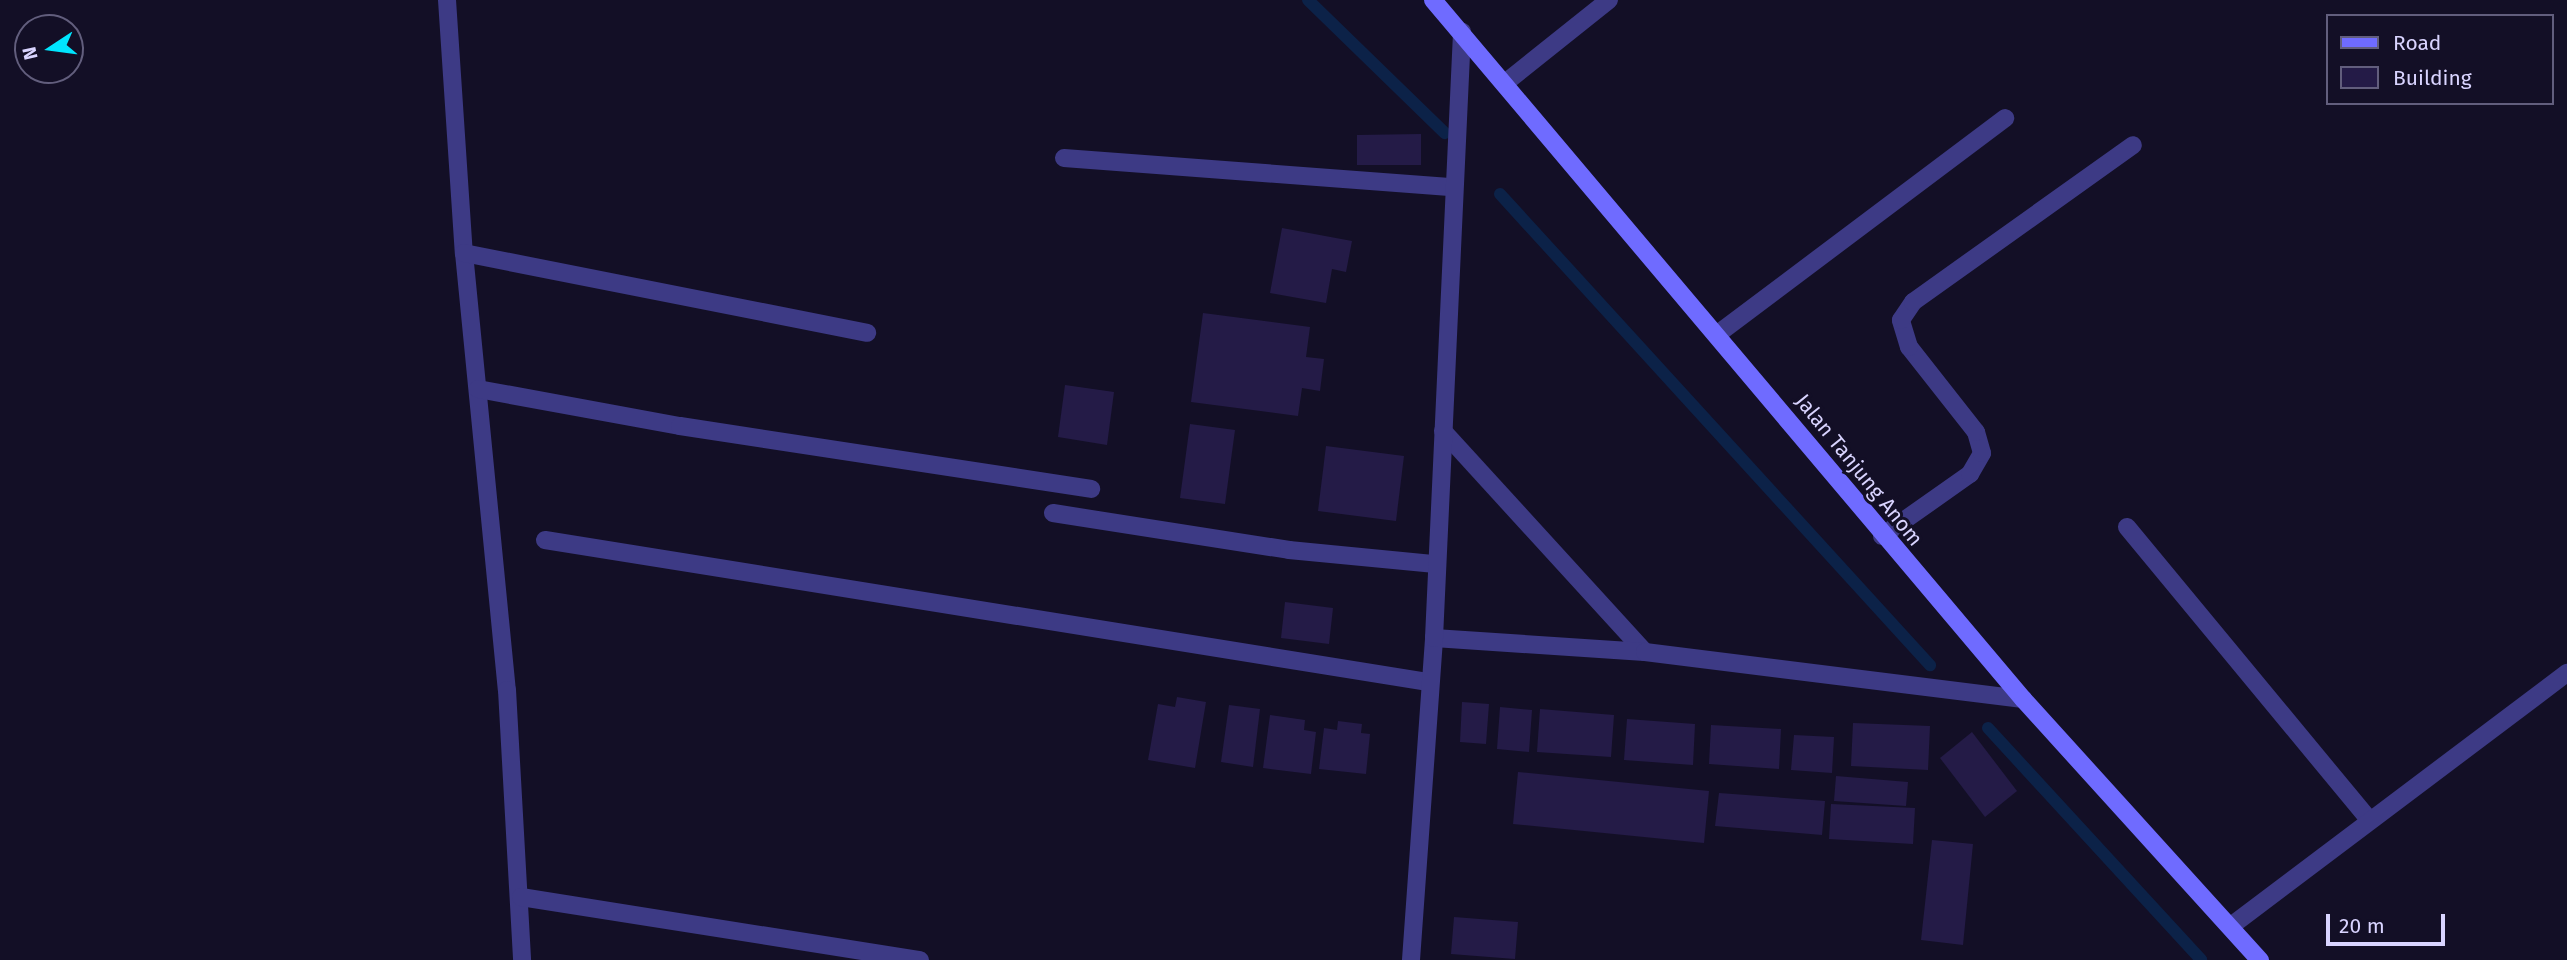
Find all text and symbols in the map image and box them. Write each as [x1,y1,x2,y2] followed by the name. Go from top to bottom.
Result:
[14,14,84,84] north arrow
[2326,14,2553,105] legend
[2393,30,2441,56] text: Road
[17,45,43,62] text: N
[2393,65,2472,91] text: Building
[1790,389,1928,551] street label: Jalan Tanjung Anom
[2329,900,2448,944] scale bar
[2339,913,2385,939] text: 20 m

